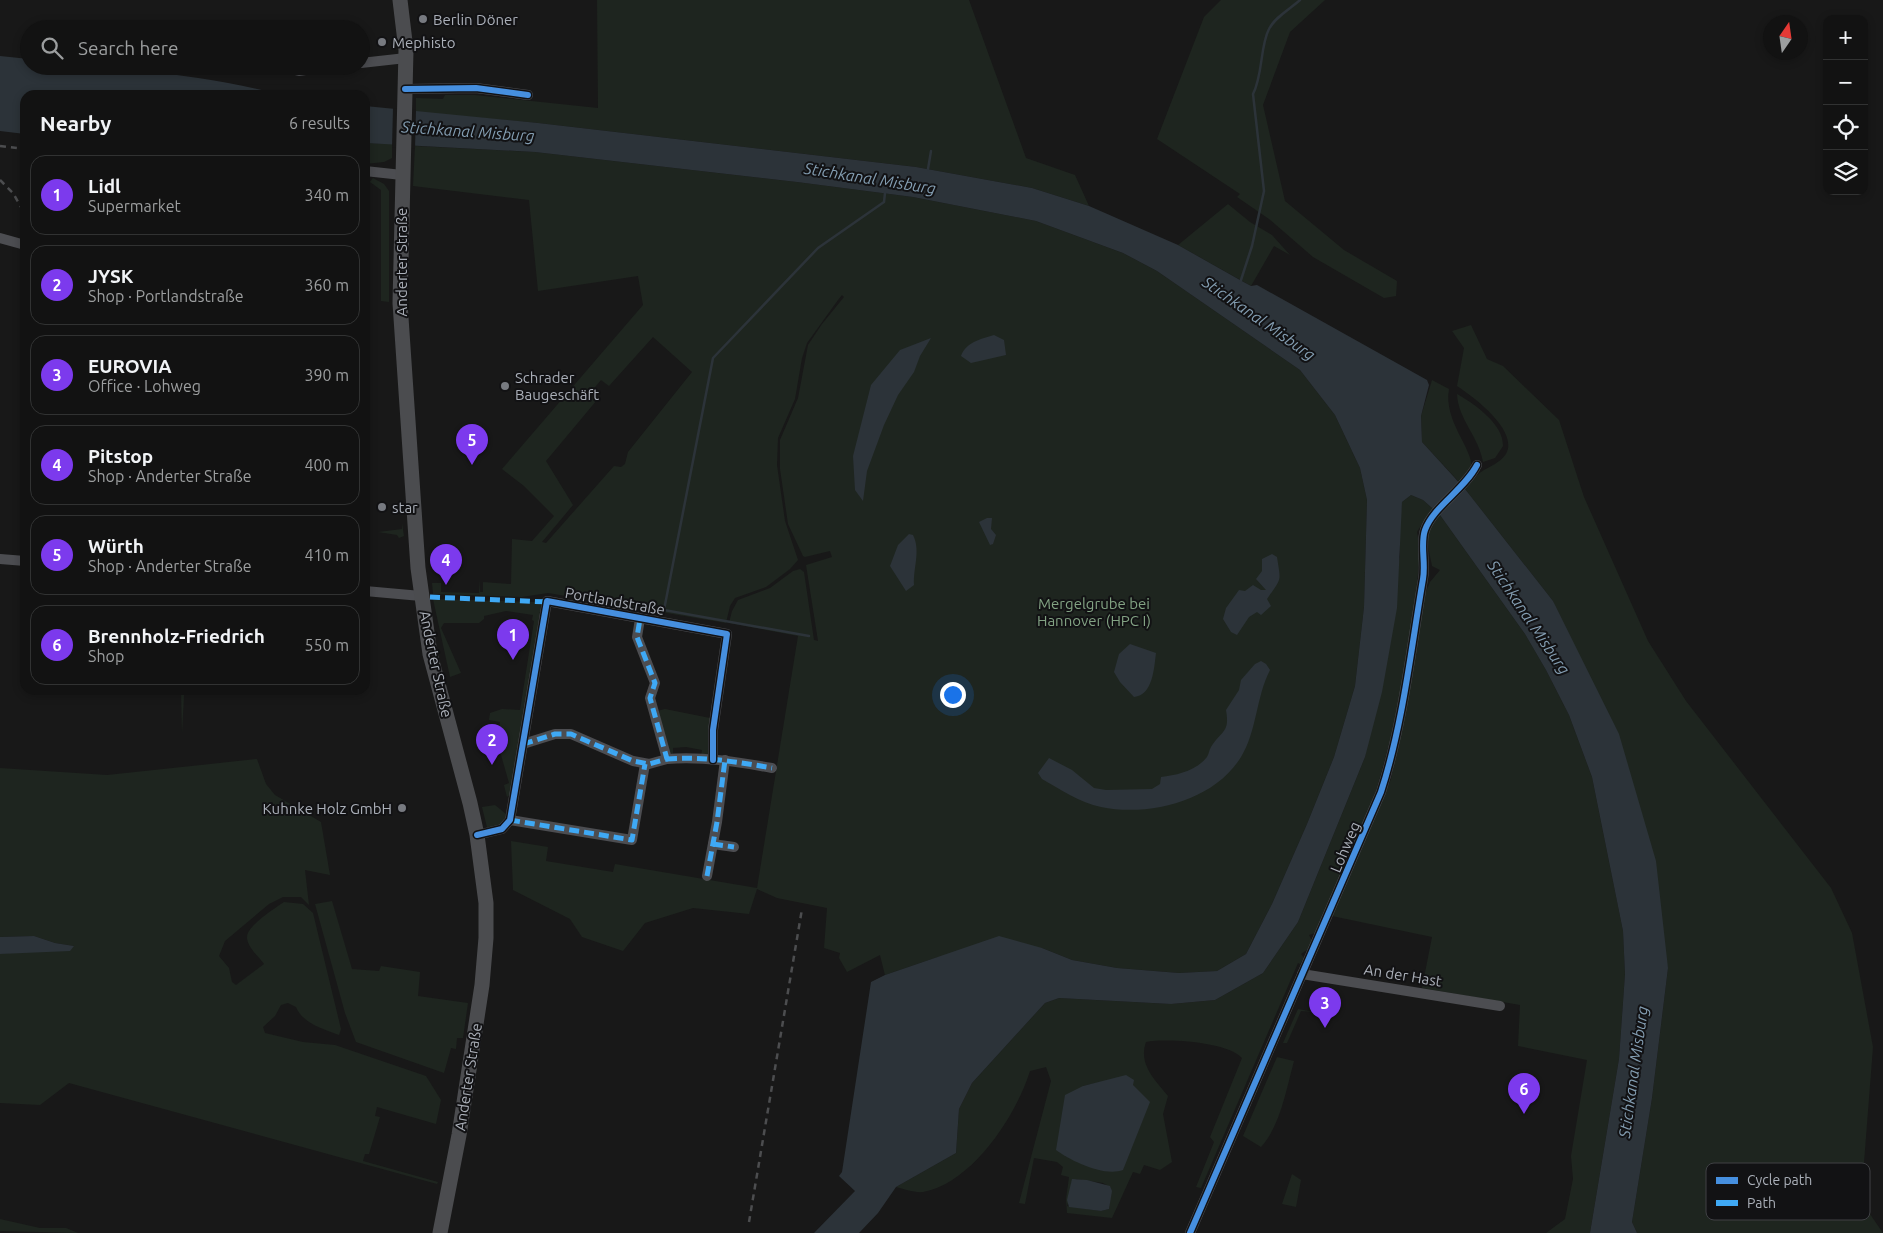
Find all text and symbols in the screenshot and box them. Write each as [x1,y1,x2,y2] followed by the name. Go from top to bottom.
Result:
[433,11,518,28] place label: Berlin Döner
[417,13,429,25] marker: Berlin Döner
[1763,15,1808,60] north arrow
[1823,15,1868,195] map controls
[1823,15,1868,60] button: +
[20,20,370,75] search box
[38,34,66,62] icon: search
[392,34,455,51] place label: Mephisto
[376,36,388,48] marker: Mephisto
[78,37,178,59] text: Search here
[1823,60,1868,105] button: −
[1823,105,1868,150] button: locate
[40,111,111,135] text: Nearby
[289,114,350,132] text: 6 results
[400,117,535,145] water label: Stichkanal Misburg
[1823,150,1868,195] button: layers
[802,159,938,197] water label: Stichkanal Misburg
[88,175,121,197] text: Lidl
[52,186,62,204] text: 1
[304,186,349,204] text: 340 m
[88,197,181,215] text: Supermarket
[393,208,410,316] street label: Anderter Straße
[88,265,133,287] text: JYSK
[1198,272,1319,364] water label: Stichkanal Misburg
[52,276,62,294] text: 2
[304,276,349,294] text: 360 m
[88,287,244,305] text: Shop · Portlandstraße
[88,355,172,377] text: EUROVIA
[52,366,62,384] text: 3
[304,366,349,384] text: 390 m
[515,369,599,403] place label: Schrader Baugeschäft
[88,377,201,395] text: Office · Lohweg
[499,380,511,392] marker: Schrader Baugeschäft
[456,424,488,465] pin: 5
[88,445,153,467] text: Pitstop
[52,456,62,474] text: 4
[304,456,349,474] text: 400 m
[88,467,252,485] text: Shop · Anderter Straße
[392,499,418,516] place label: star
[376,501,388,513] marker: star
[88,535,144,557] text: Würth
[430,544,462,585] pin: 4
[52,546,62,564] text: 5
[304,546,349,564] text: 410 m
[1484,556,1574,678] water label: Stichkanal Misburg
[88,557,252,575] text: Shop · Anderter Straße
[564,584,666,618] street label: Portlandstraße
[1037,595,1151,629] park label: Mergelgrube bei Hannover (HPC I)
[416,609,456,719] street label: Anderter Straße
[497,619,529,660] pin: 1
[88,625,265,647] text: Brennholz-Friedrich
[52,636,62,654] text: 6
[304,636,349,654] text: 550 m
[88,647,124,665] text: Shop
[940,682,966,708] your location
[476,724,508,765] pin: 2
[263,800,392,817] place label: Kuhnke Holz GmbH
[396,802,408,814] marker: Kuhnke Holz GmbH
[1327,819,1363,875] street label: Lohweg
[1363,960,1443,990] street label: An der Hast
[1309,987,1341,1028] pin: 3
[1615,1004,1651,1140] water label: Stichkanal Misburg
[451,1022,485,1132] street label: Anderter Straße
[1508,1073,1540,1114] pin: 6
[1706,1163,1870,1220] legend
[1747,1172,1812,1188] text: Cycle path
[1747,1195,1776,1211] text: Path

